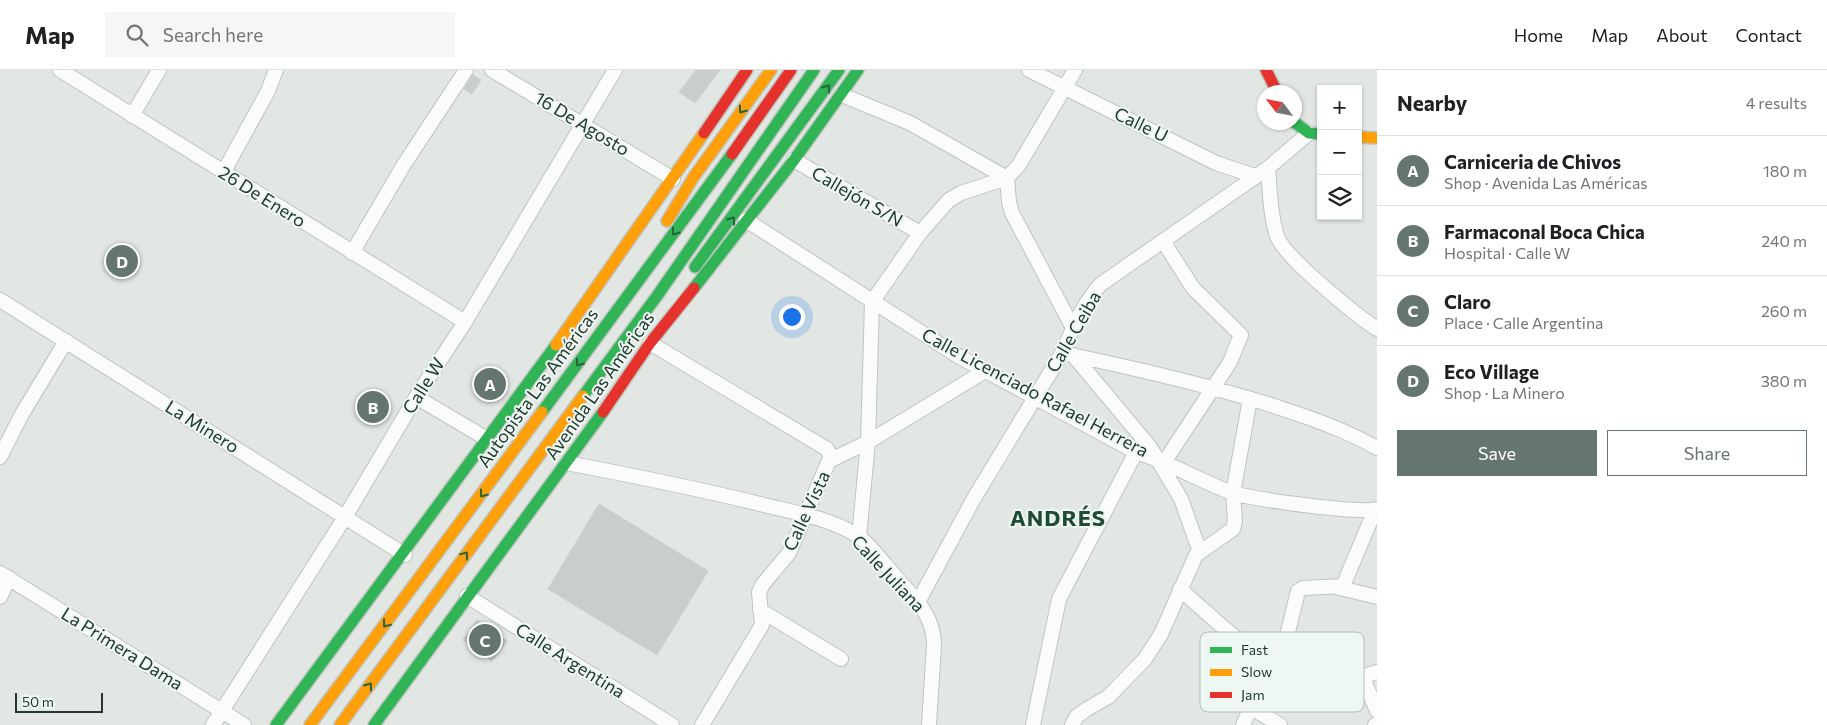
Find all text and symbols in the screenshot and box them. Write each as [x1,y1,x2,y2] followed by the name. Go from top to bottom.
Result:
[105,12,455,57] search box
[25,20,75,49] text: Map
[123,21,151,49] icon: search
[163,23,263,46] text: Search here
[1514,24,1563,46] text: Home
[1591,24,1628,46] text: Map
[1656,24,1708,46] text: About
[1736,24,1802,46] text: Contact
[821,84,830,94] one-way arrow
[1257,85,1302,130] north arrow
[1317,85,1362,220] map controls
[1317,85,1362,130] button: +
[531,86,634,160] street label: 16 De Agosto
[1397,90,1467,115] text: Nearby
[1746,93,1807,112] text: 4 results
[1111,102,1172,146] street label: Calle U
[739,104,748,113] one-way arrow
[1317,130,1362,175] button: −
[1444,150,1621,173] text: Carniceria de Chivos
[215,161,310,232] street label: 26 De Enero
[808,161,907,231] street label: Callejón S/N
[1407,161,1419,180] text: A
[1763,161,1807,180] text: 180 m
[1444,173,1648,192] text: Shop · Avenida Las Américas
[1317,175,1362,220] button: layers
[726,217,734,226] one-way arrow
[1444,220,1645,243] text: Farmaconal Boca Chica
[673,226,681,235] one-way arrow
[1408,231,1418,250] text: B
[1761,231,1807,250] text: 240 m
[106,242,138,280] pin: D
[1444,243,1570,262] text: Hospital · Calle W
[1041,287,1105,376] street label: Calle Ceiba
[1444,290,1491,313] text: Claro
[1408,301,1418,320] text: C
[1761,301,1807,320] text: 260 m
[473,304,603,472] street label: Autopista Las Américas
[779,304,805,330] your location
[540,307,659,464] street label: Avenida Las Américas
[1444,313,1603,332] text: Place · Calle Argentina
[918,323,1152,461] street label: Calle Licenciado Rafael Herrera
[397,353,449,418] street label: Calle W
[576,357,585,367] one-way arrow
[1444,360,1539,383] text: Eco Village
[474,365,506,403] pin: A
[1407,371,1419,390] text: D
[1761,371,1807,390] text: 380 m
[1444,383,1565,402] text: Shop · La Minero
[357,388,389,426] pin: B
[162,395,243,457] street label: La Minero
[1397,430,1597,476] button: Save
[1607,430,1807,476] button: Share
[778,467,834,554] street label: Calle Vista
[480,488,488,497] one-way arrow
[1010,504,1106,531] district label: ANDRÉS
[847,530,930,616] street label: Calle Juliana
[460,552,468,561] one-way arrow
[58,602,187,694] street label: La Primera Dama
[383,618,391,627] one-way arrow
[512,618,629,702] street label: Calle Argentina
[469,621,501,659] pin: C
[1200,632,1364,712] legend
[1241,641,1268,658] text: Fast
[1241,663,1272,680] text: Slow
[363,682,372,692] one-way arrow
[1241,686,1265,703] text: Jam
[15,690,102,713] scale bar
[22,693,54,710] text: 50 m

